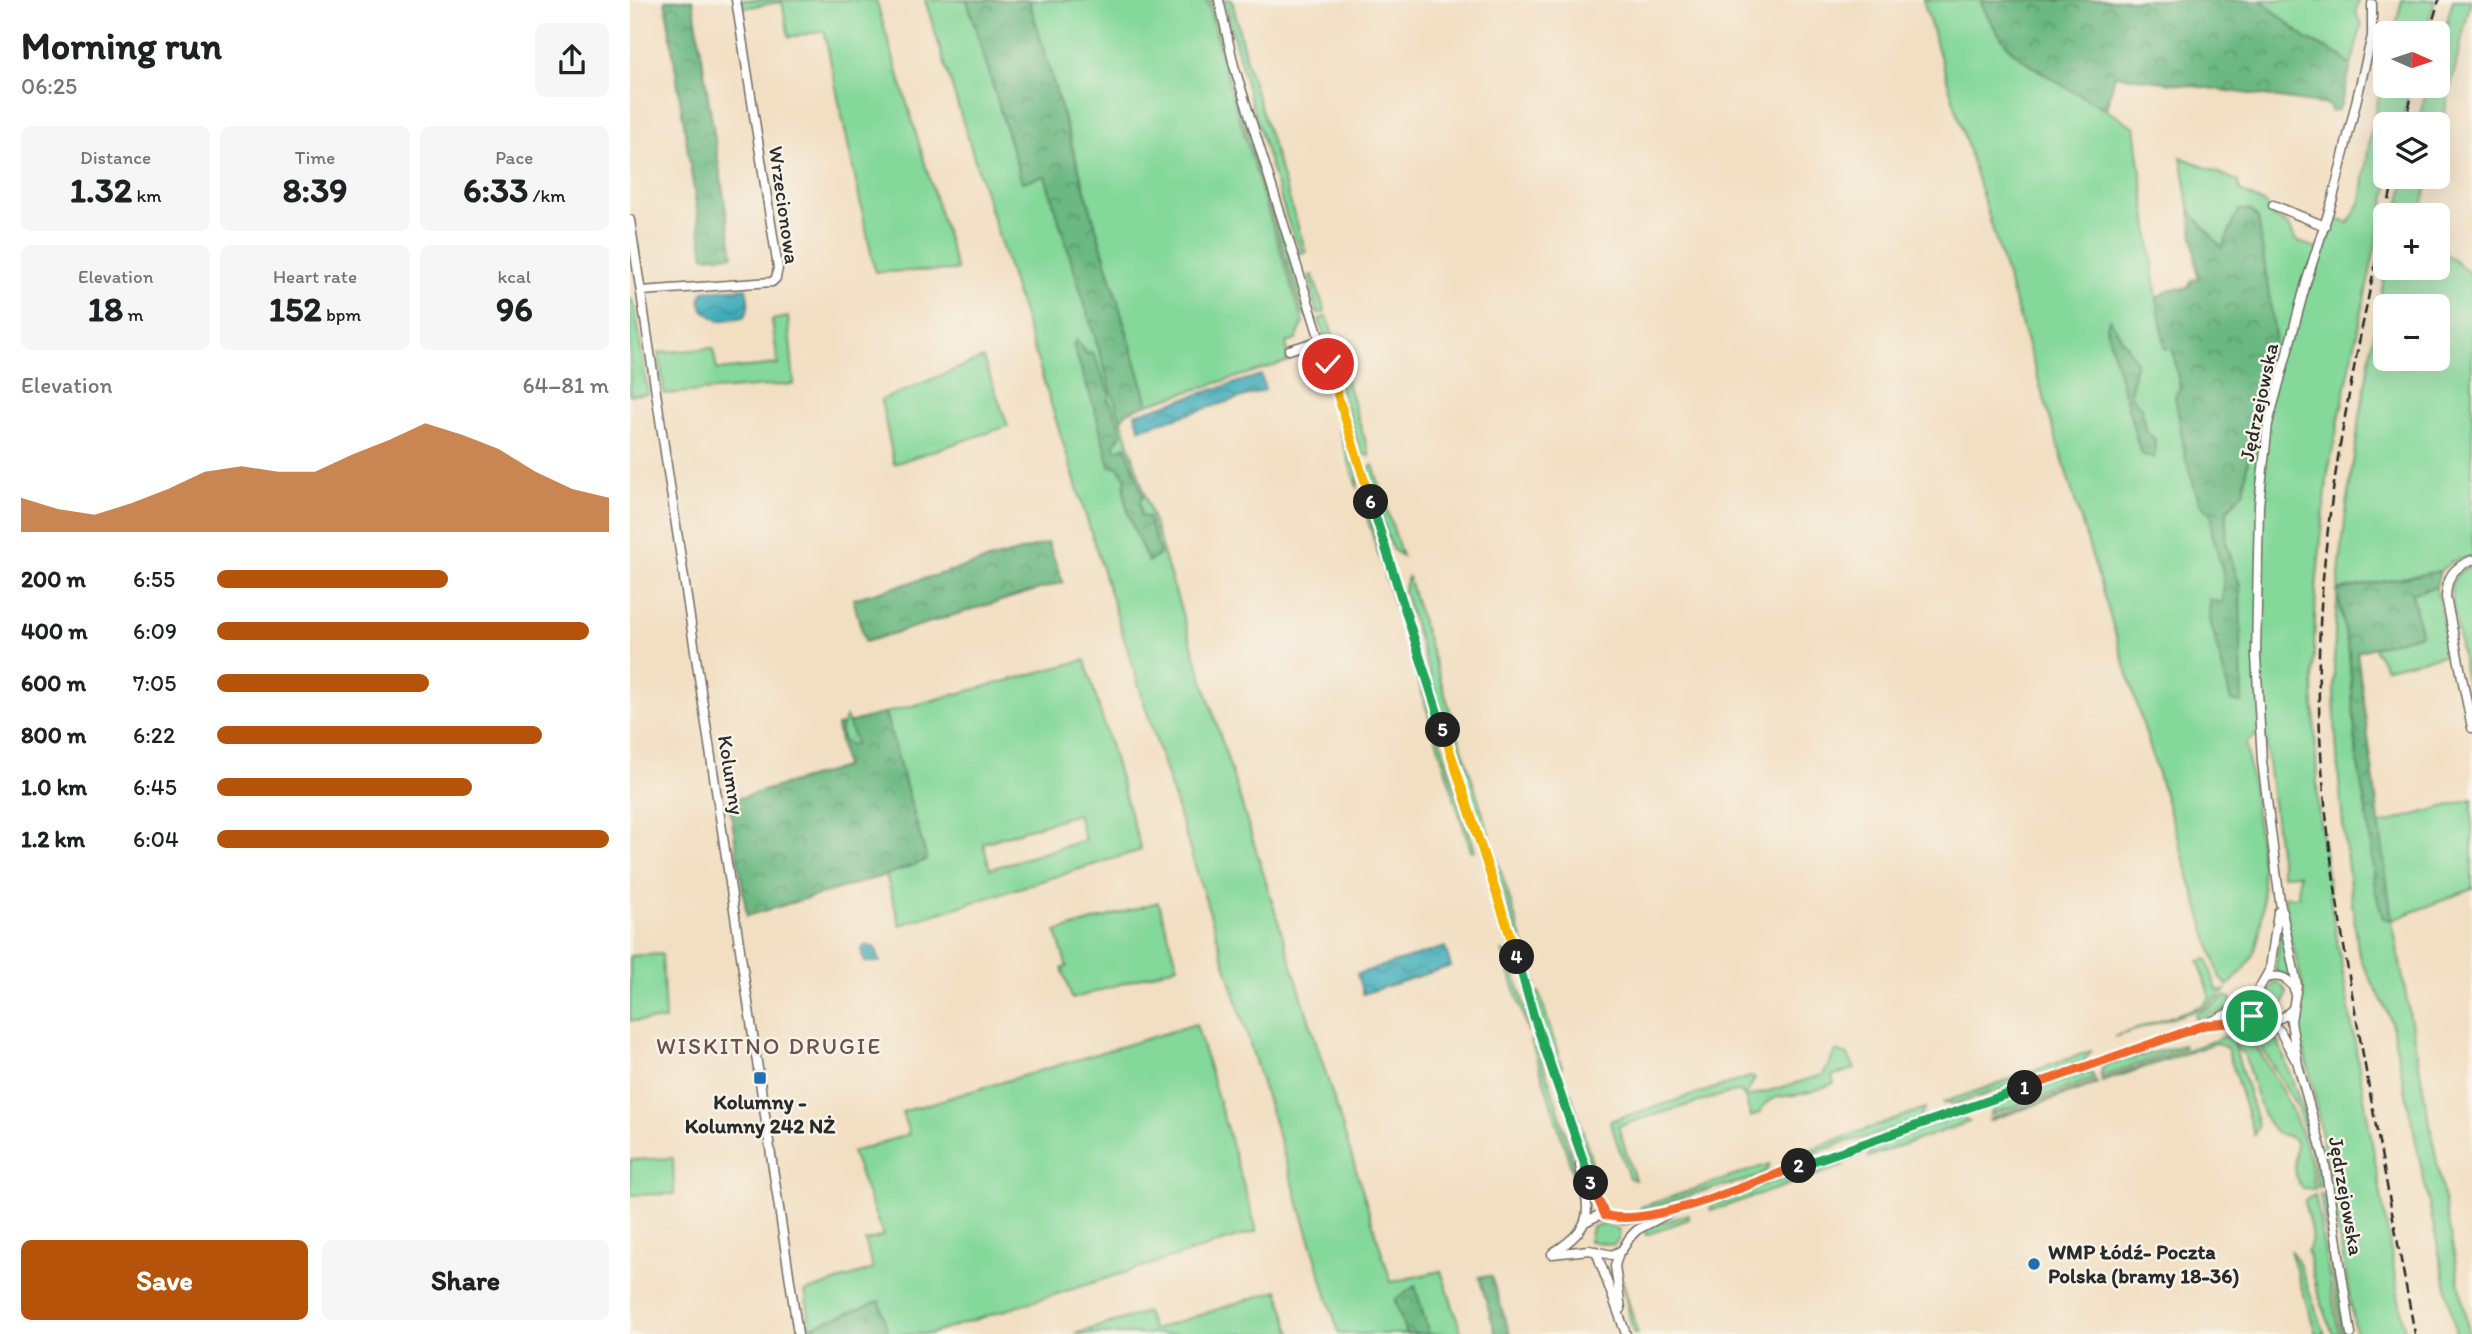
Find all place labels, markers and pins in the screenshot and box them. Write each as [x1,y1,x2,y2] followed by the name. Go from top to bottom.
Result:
[1298,334,1358,394] pin
[1354,484,1388,520] pin: 6
[1426,712,1460,748] pin: 5
[1500,940,1534,974] pin: 4
[2222,986,2282,1046] pin
[752,1070,768,1086] marker: Kolumny - Kolumny 242 NŻ
[2008,1070,2042,1106] pin: 1
[685,1089,836,1139] place label: Kolumny - Kolumny 242 NŻ
[1782,1148,1816,1184] pin: 2
[1574,1166,1608,1200] pin: 3
[2048,1239,2239,1289] place label: WMP Łódź- Poczta Polska (bramy 18-36)
[2026,1256,2042,1272] marker: WMP Łódź- Poczta Polska (bramy 18-36)

